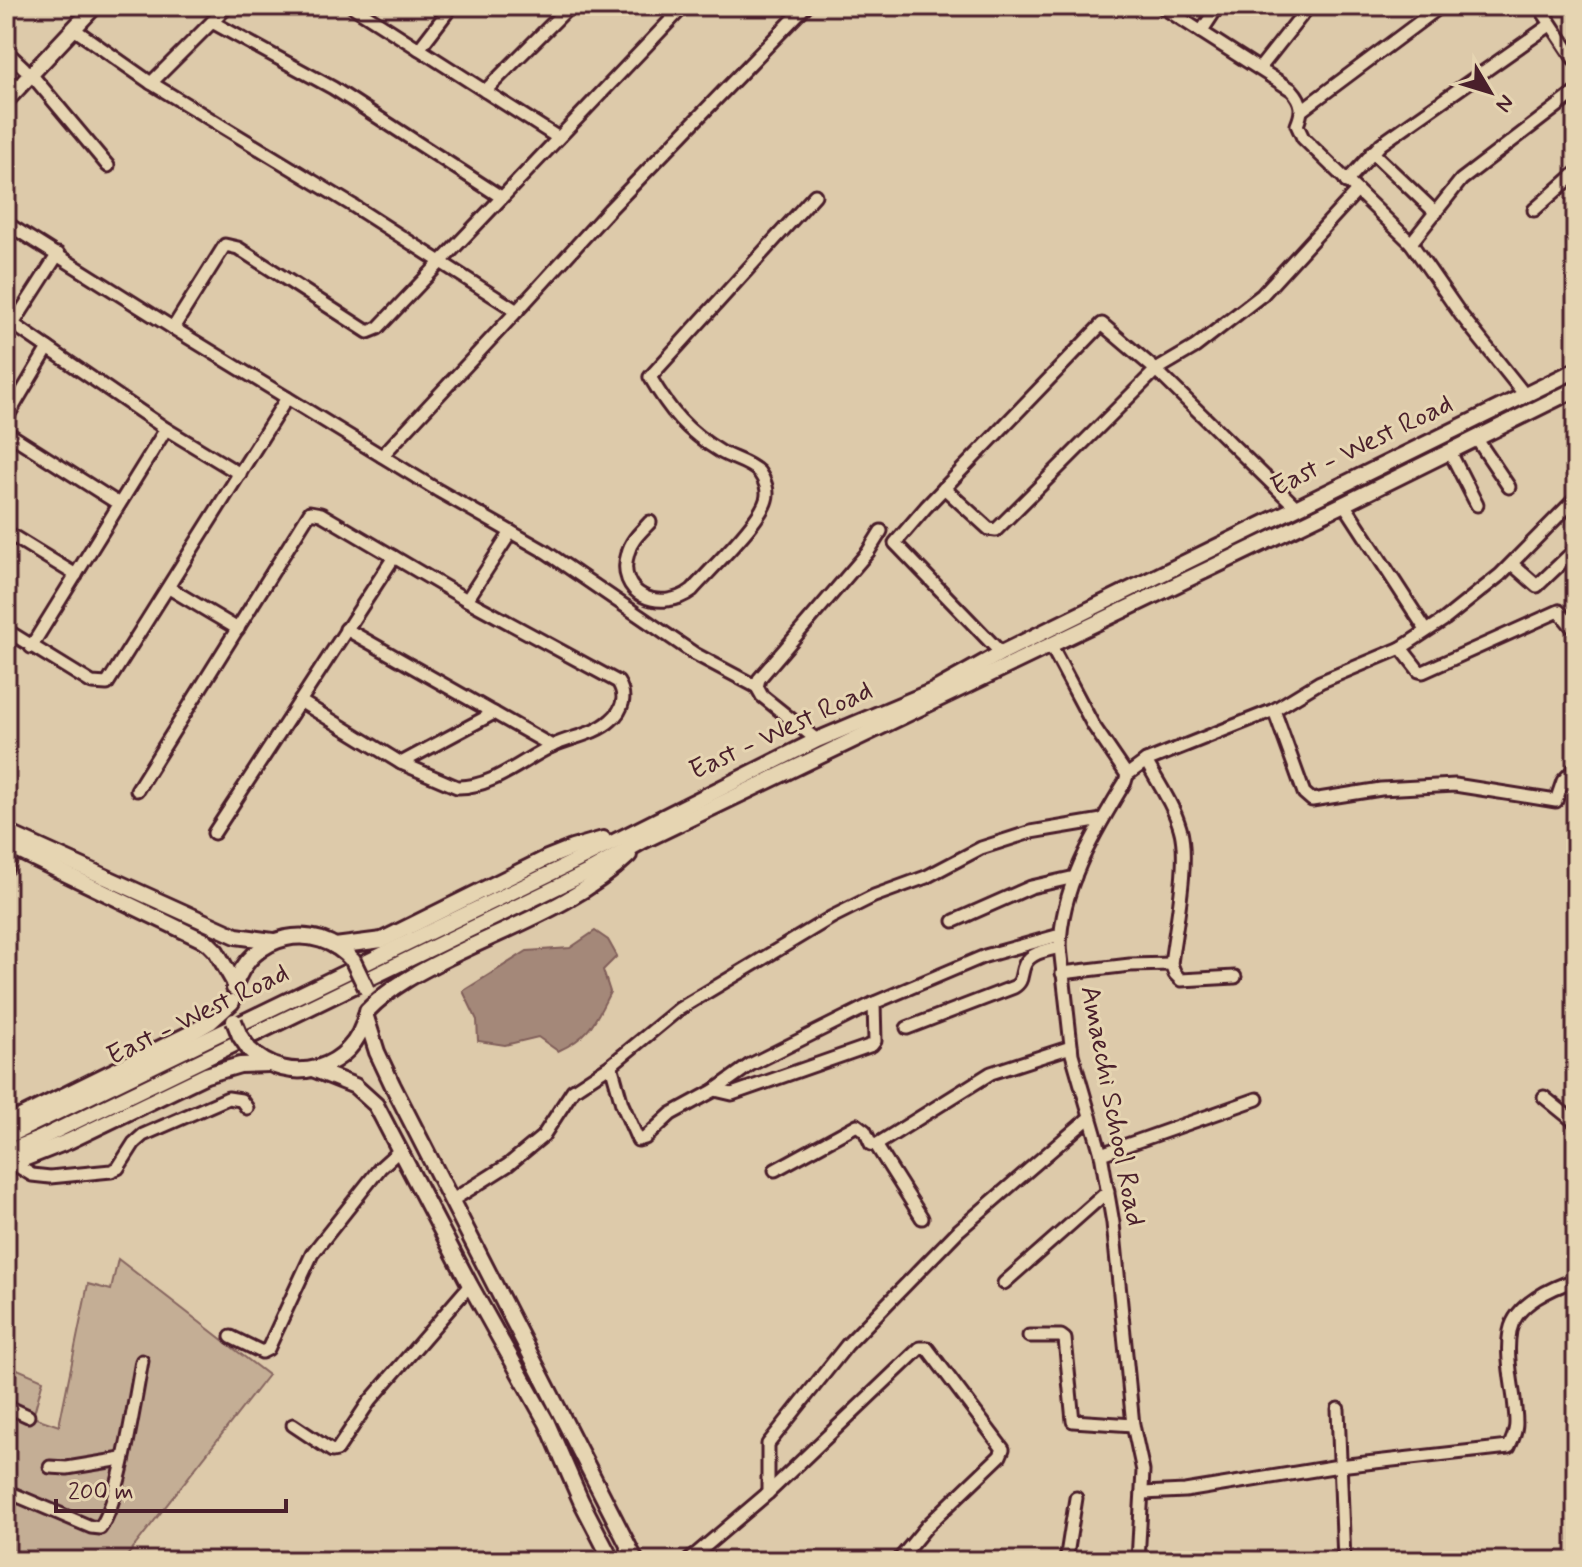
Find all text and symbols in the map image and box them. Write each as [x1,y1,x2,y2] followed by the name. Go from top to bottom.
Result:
[1450,52,1530,132] north arrow
[1489,89,1520,117] text: N
[1265,386,1459,506] street label: East - West Road
[683,672,879,790] street label: East - West Road
[101,955,295,1075] street label: East - West Road
[1071,982,1153,1230] street label: Amaechi School Road
[56,1463,286,1513] scale bar
[68,1477,134,1508] text: 200 m

